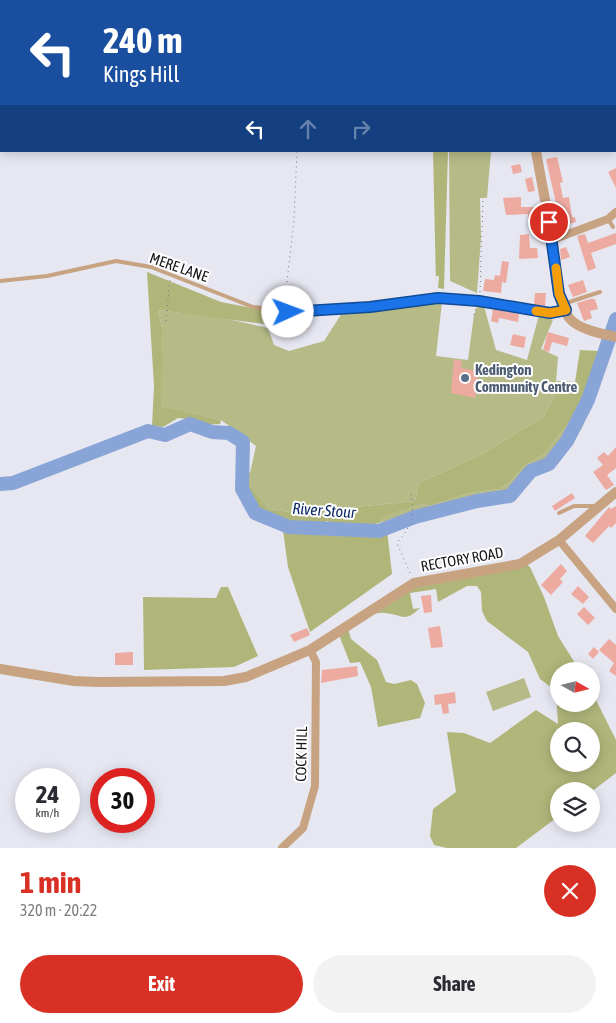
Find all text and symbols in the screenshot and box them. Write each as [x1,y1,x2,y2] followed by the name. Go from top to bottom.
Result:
[20,20,85,85] icon: left
[103,20,182,60] text: 240 m
[103,61,179,87] text: Kings Hill
[241,115,269,143] icon: left
[294,115,322,143] icon: ahead
[347,115,375,143] icon: right
[528,201,570,243] pin
[535,208,563,236] icon: arrive
[147,249,211,285] street label: MERE LANE
[261,285,313,337] position arrow
[475,361,578,395] place label: Kedington Community Centre
[459,372,471,384] marker: Kedington Community Centre
[292,499,358,521] water label: River Stour
[419,543,505,575] street label: RECTORY ROAD
[550,662,600,712] north arrow
[550,662,600,832] map controls
[550,722,600,772] button: search
[292,726,310,782] street label: COCK HILL
[90,768,155,833] speed limit sign: 30
[36,780,59,808] text: 24
[550,782,600,832] button: layers
[36,806,59,820] text: km/h
[20,865,81,899] text: 1 min
[544,865,596,917] button: close
[20,901,97,919] text: 320 m · 20:22
[20,955,303,1013] button: Exit
[313,955,596,1013] button: Share

